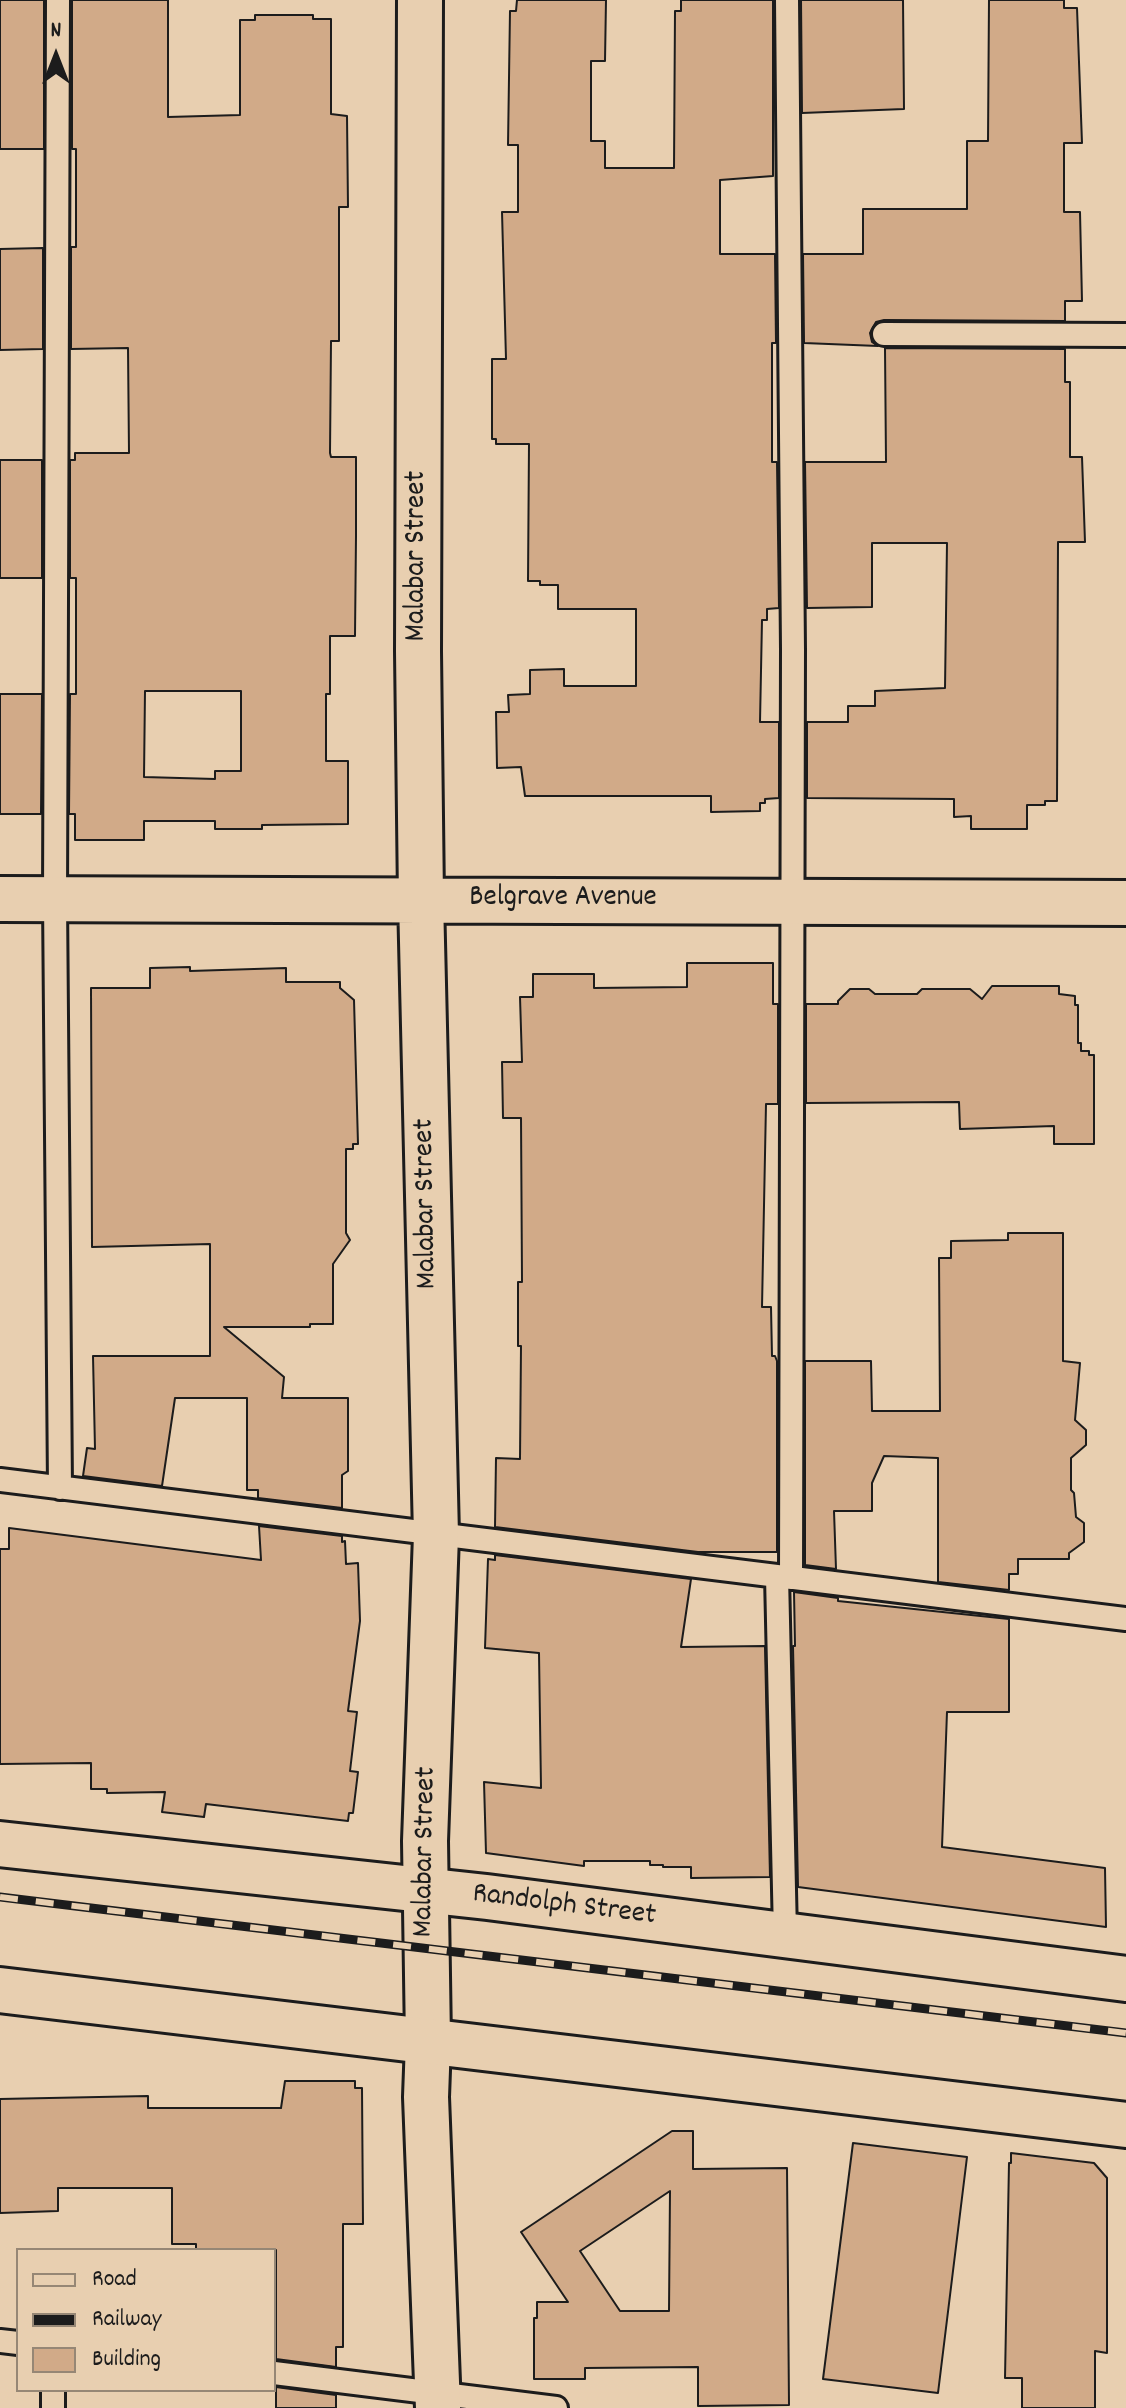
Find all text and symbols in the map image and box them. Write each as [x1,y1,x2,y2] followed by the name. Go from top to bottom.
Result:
[16,16,96,96] north arrow
[51,16,61,47] text: N
[401,471,437,641] street label: Malabar Street
[469,882,657,918] street label: Belgrave Avenue
[409,1118,447,1290] street label: Malabar Street
[408,1766,446,1938] street label: Malabar Street
[470,1878,658,1936] street label: Randolph Street
[16,2248,276,2392] legend
[92,2263,137,2297] text: Road
[92,2303,161,2337] text: Railway
[92,2343,161,2377] text: Building

